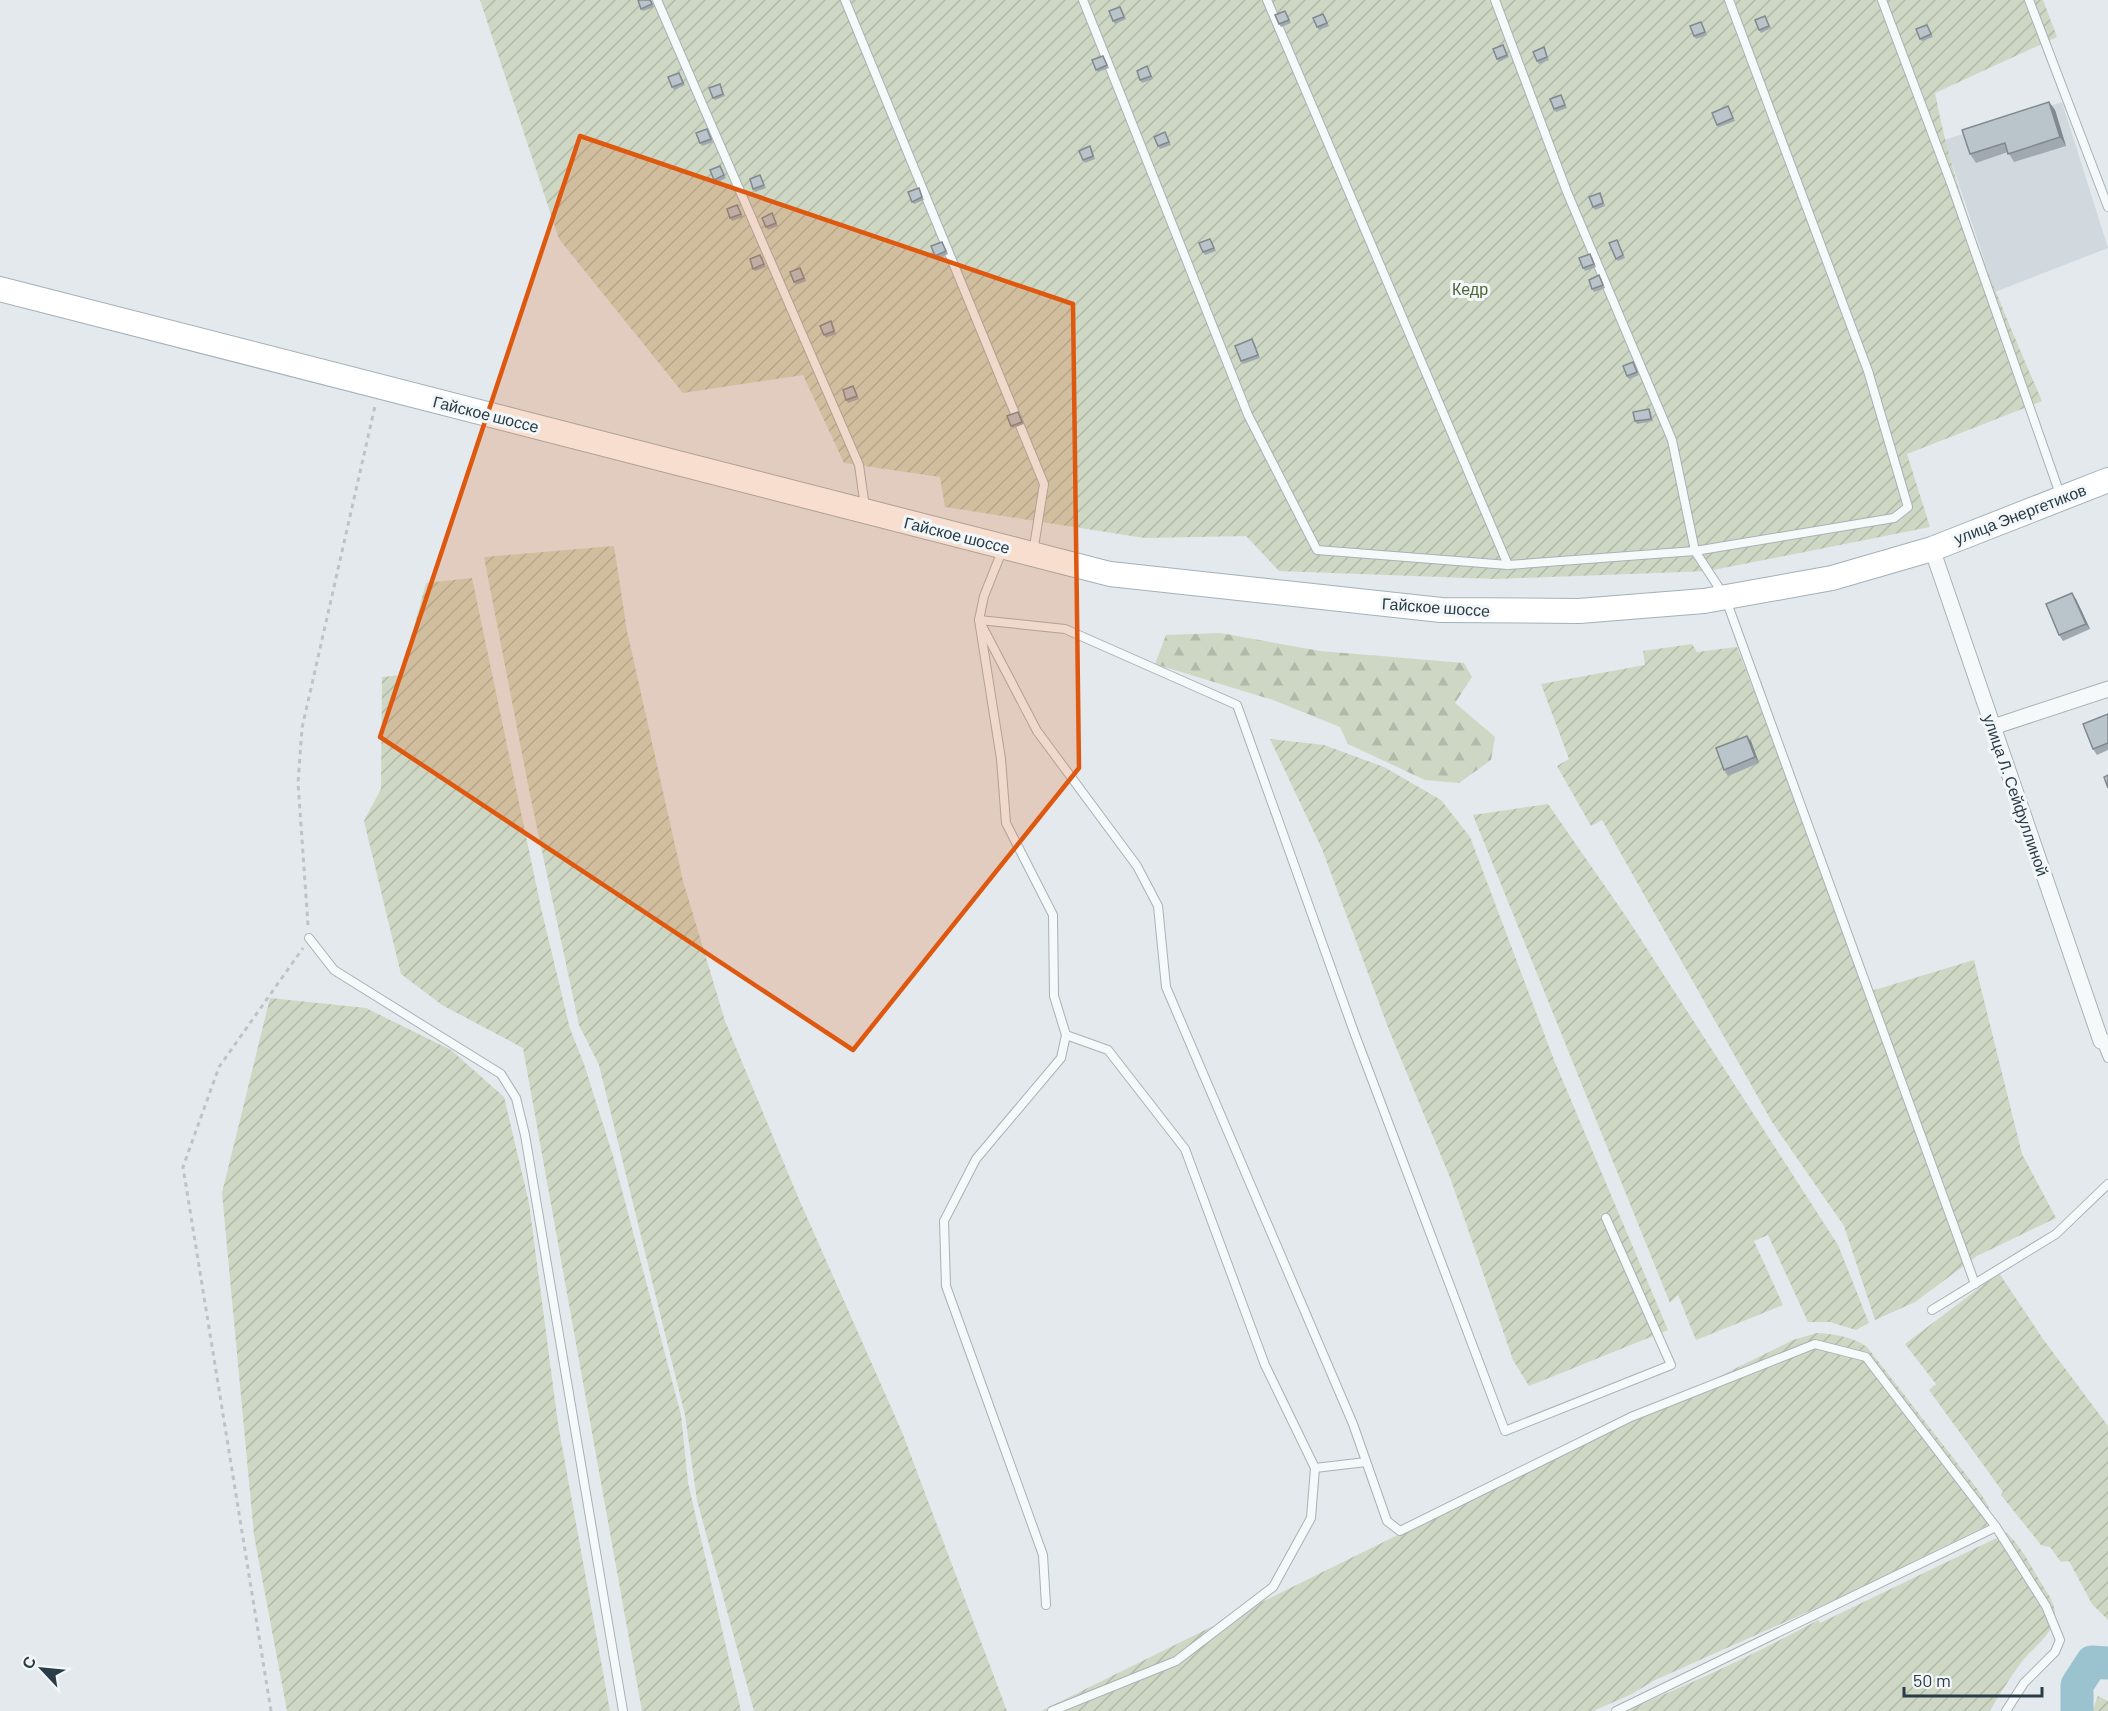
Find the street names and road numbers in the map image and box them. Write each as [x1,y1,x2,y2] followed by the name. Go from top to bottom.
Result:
[431,391,541,436] street label: Гайское шоссе
[1951,480,2089,547] street label: улица Энергетиков
[902,512,1012,557] street label: Гайское шоссе
[1381,593,1491,620] street label: Гайское шоссе
[1980,712,2053,878] street label: улица Л. Сейфуллиной

